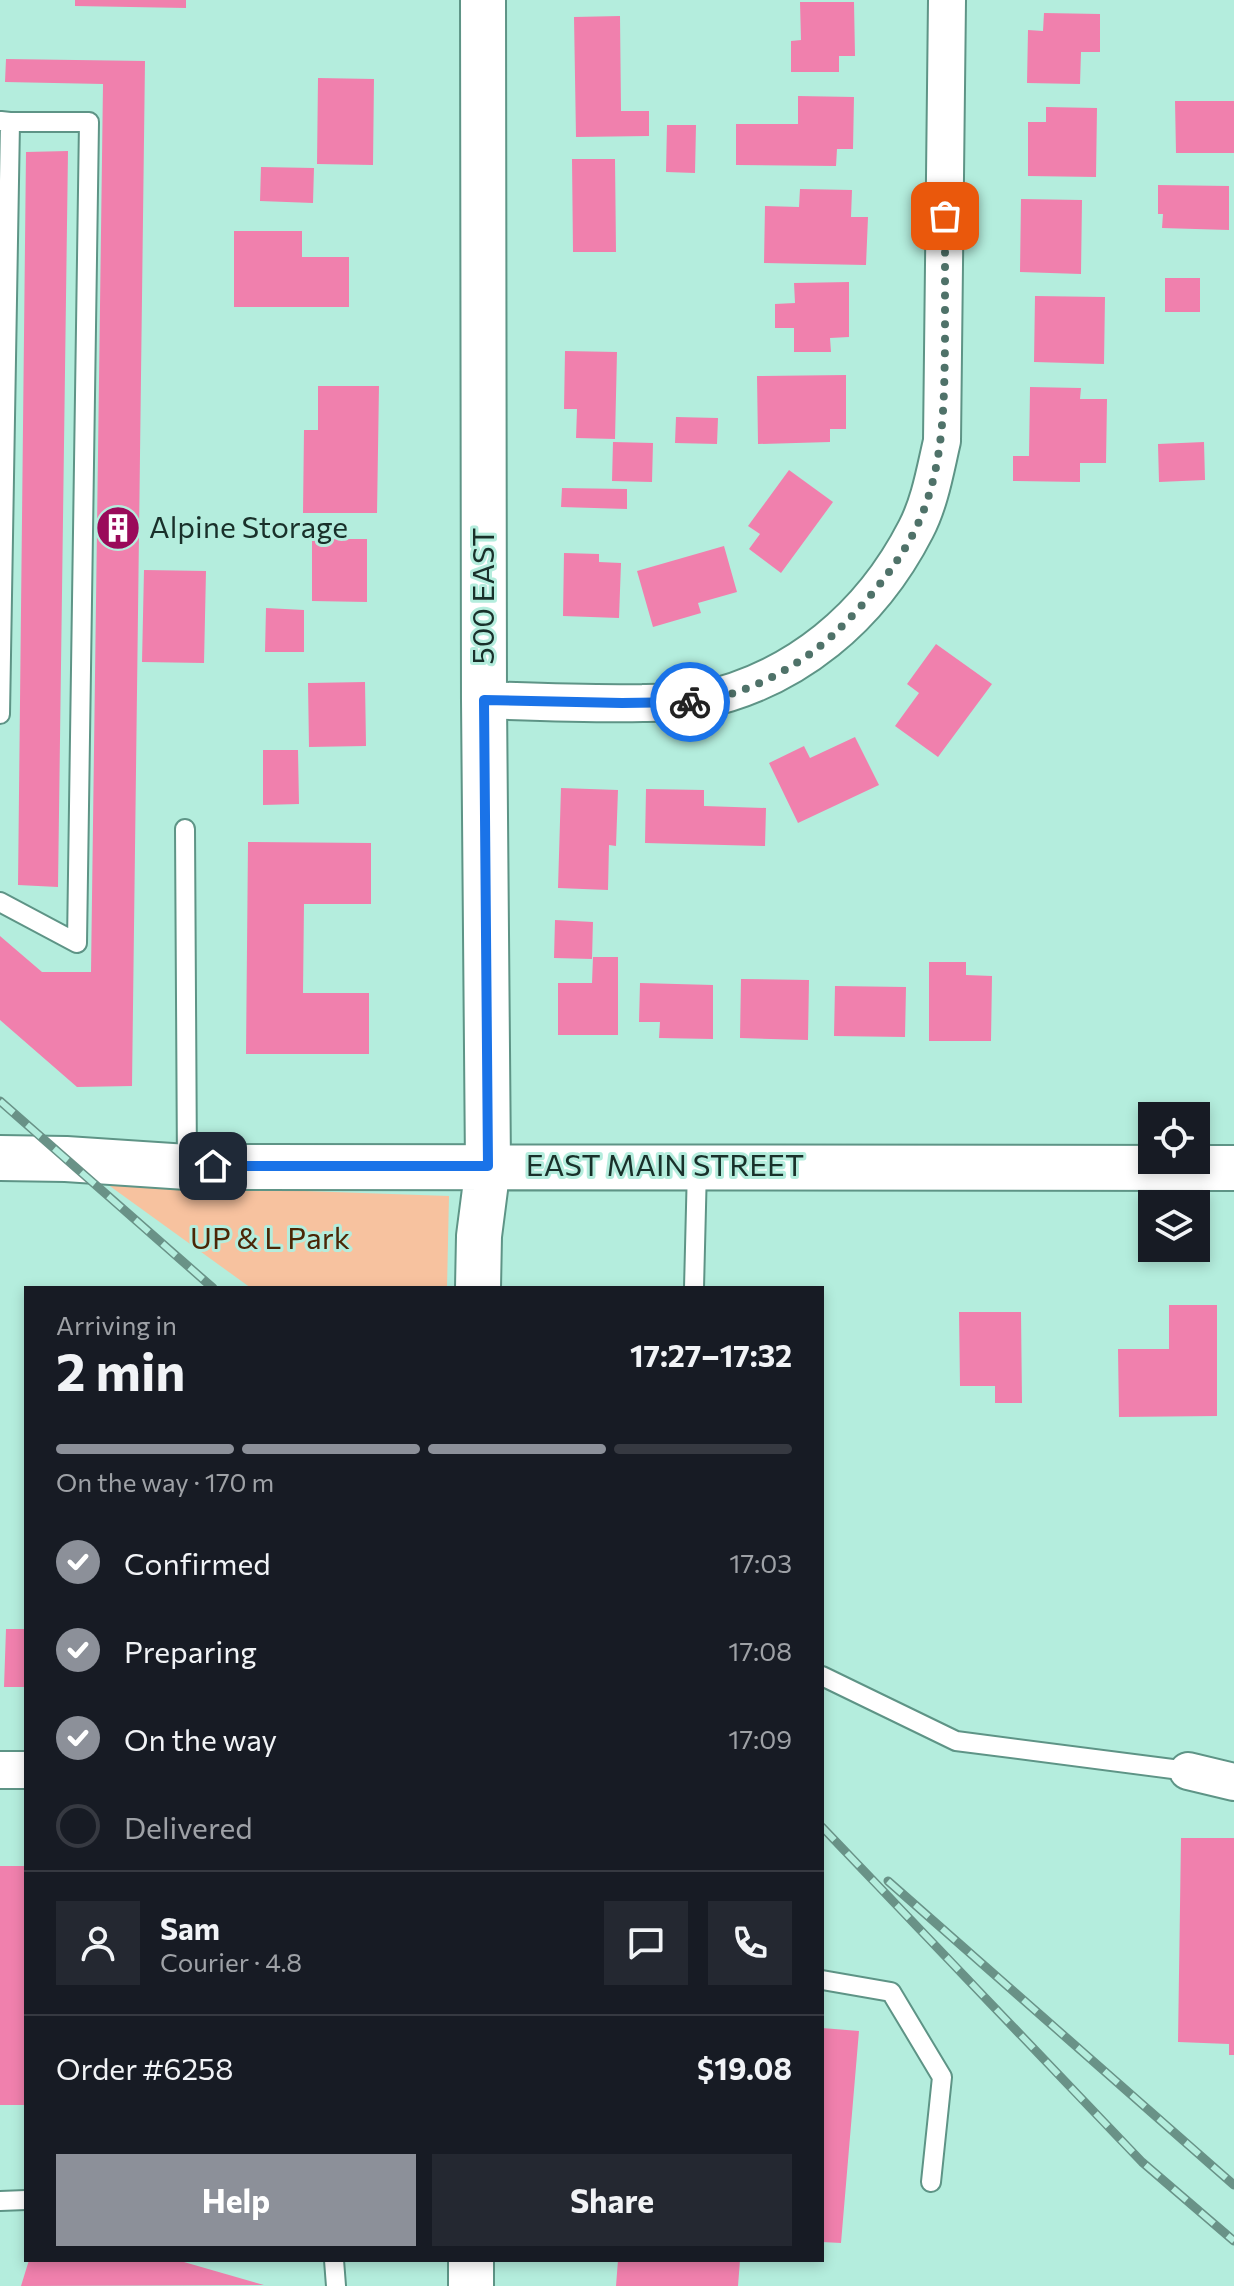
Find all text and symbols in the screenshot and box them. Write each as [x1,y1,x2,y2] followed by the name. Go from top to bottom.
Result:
[911,182,979,250] pin
[923,194,967,238] icon: bag
[94,504,142,552] building icon: Alpine Storage
[149,507,348,544] place label: Alpine Storage
[463,527,500,665] street label: 500 EAST
[650,662,730,742] courier
[668,680,712,724] icon: bike
[1138,1102,1210,1262] map controls
[1138,1102,1210,1174] button: locate
[179,1132,247,1200] pin
[191,1144,235,1188] icon: home
[526,1145,804,1182] street label: EAST MAIN STREET
[1138,1190,1210,1262] button: layers
[190,1218,350,1255] park label: UP & L Park
[56,1309,177,1340] text: Arriving in
[630,1336,792,1373] text: 17:27–17:32
[56,1338,185,1402] text: 2 min
[56,1466,274,1497] text: On the way · 170 m
[56,1540,100,1584] icon: check
[124,1544,271,1581] text: Confirmed
[729,1547,792,1578] text: 17:03
[56,1628,100,1672] icon: check
[124,1632,257,1669] text: Preparing
[728,1635,792,1666] text: 17:08
[56,1716,100,1760] icon: check
[124,1720,277,1757] text: On the way
[728,1723,792,1754] text: 17:09
[124,1808,253,1845] text: Delivered
[56,1901,140,1985] button: person
[604,1901,688,1985] button: chat
[708,1901,792,1985] button: phone
[160,1909,220,1946] text: Sam
[160,1946,302,1977] text: Courier · 4.8
[56,2049,234,2086] text: Order #6258
[697,2049,792,2086] text: $19.08
[56,2154,416,2246] button: Help
[432,2154,792,2246] button: Share

